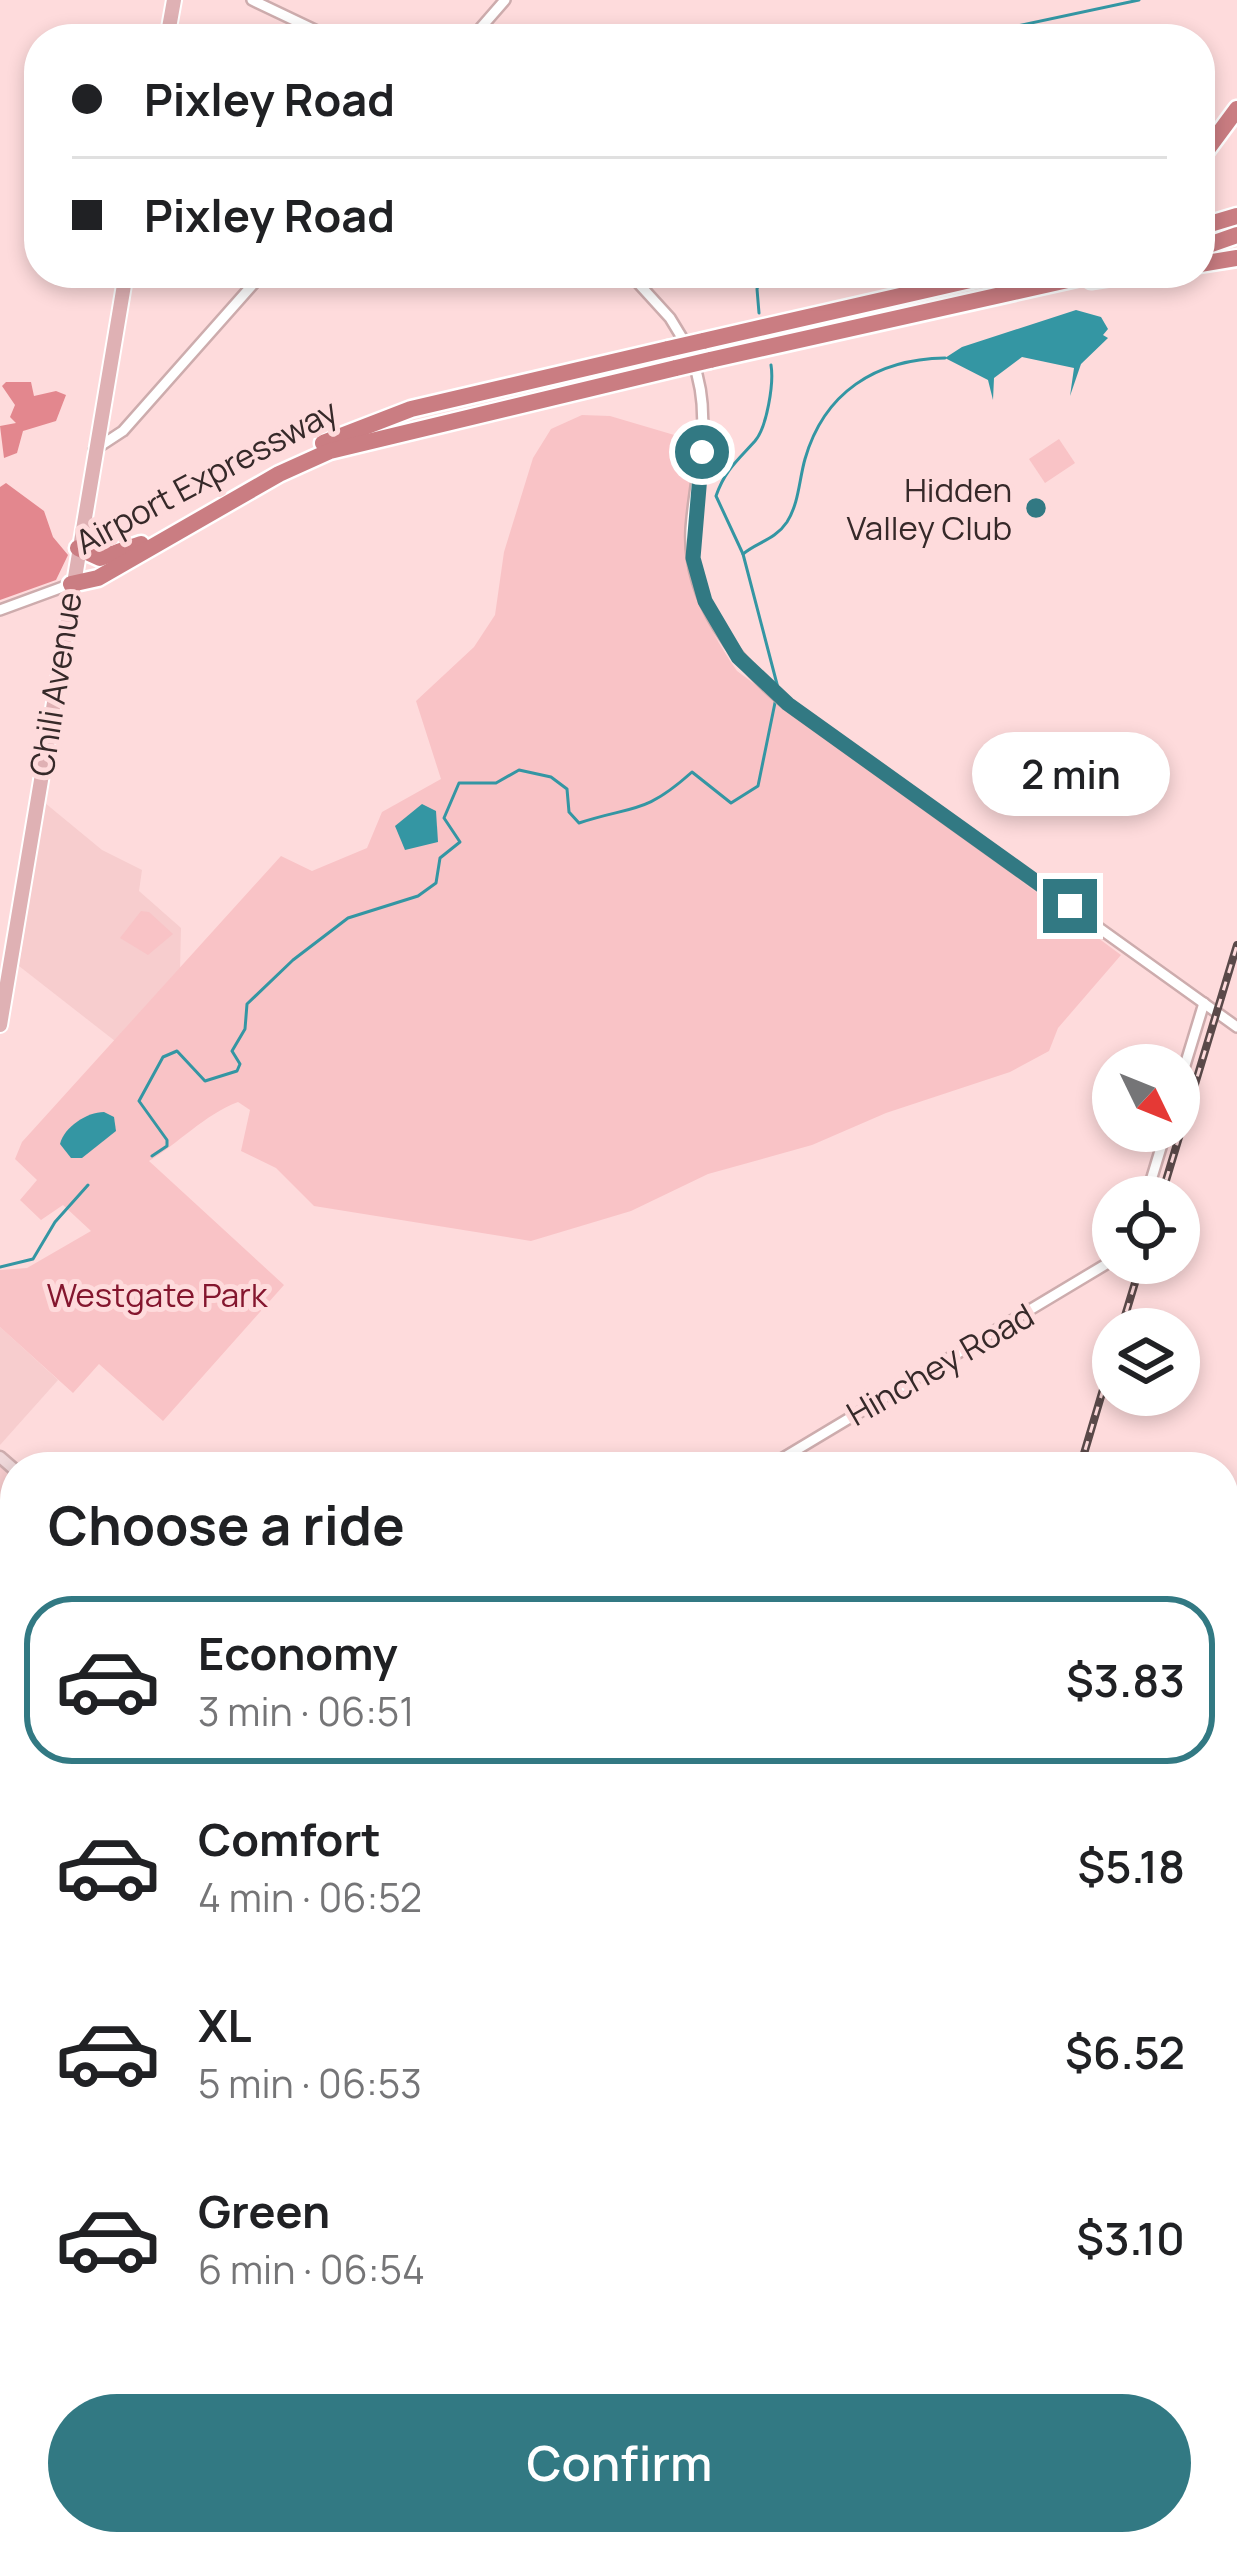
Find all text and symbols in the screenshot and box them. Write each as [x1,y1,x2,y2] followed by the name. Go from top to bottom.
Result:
[144,68,395,130] text: Pixley Road
[144,184,395,246] text: Pixley Road
[67,388,345,564] street label: Airport Expressway
[675,425,729,479] route start
[846,467,1012,550] place label: Hidden Valley Club
[1023,495,1049,521] marker: Hidden Valley Club
[18,589,92,779] street label: Chili Avenue
[971,732,1169,816] callout: 2 min
[1021,747,1121,801] text: 2 min
[1043,879,1097,933] route end
[1092,1044,1200,1152] north arrow
[1092,1044,1200,1416] map controls
[1092,1176,1200,1284] button: locate
[47,1272,269,1317] park label: Westgate Park
[838,1292,1042,1436] street label: Hinchey Road
[1092,1308,1200,1416] button: layers
[48,1487,405,1561] text: Choose a ride
[198,1622,398,1684] text: Economy
[54,1626,162,1734] icon: car
[1066,1649,1185,1711] text: $3.83
[198,1684,415,1738] text: 3 min · 06:51
[198,1808,381,1870] text: Comfort
[54,1812,162,1920] icon: car
[1078,1835,1185,1897] text: $5.18
[198,1870,422,1924] text: 4 min · 06:52
[198,1994,252,2056] text: XL
[54,1998,162,2106] icon: car
[1065,2021,1185,2083] text: $6.52
[198,2056,422,2110] text: 5 min · 06:53
[198,2180,330,2242] text: Green
[54,2184,162,2292] icon: car
[1076,2207,1185,2269] text: $3.10
[198,2242,425,2296] text: 6 min · 06:54
[48,2394,1191,2532] button: Confirm

